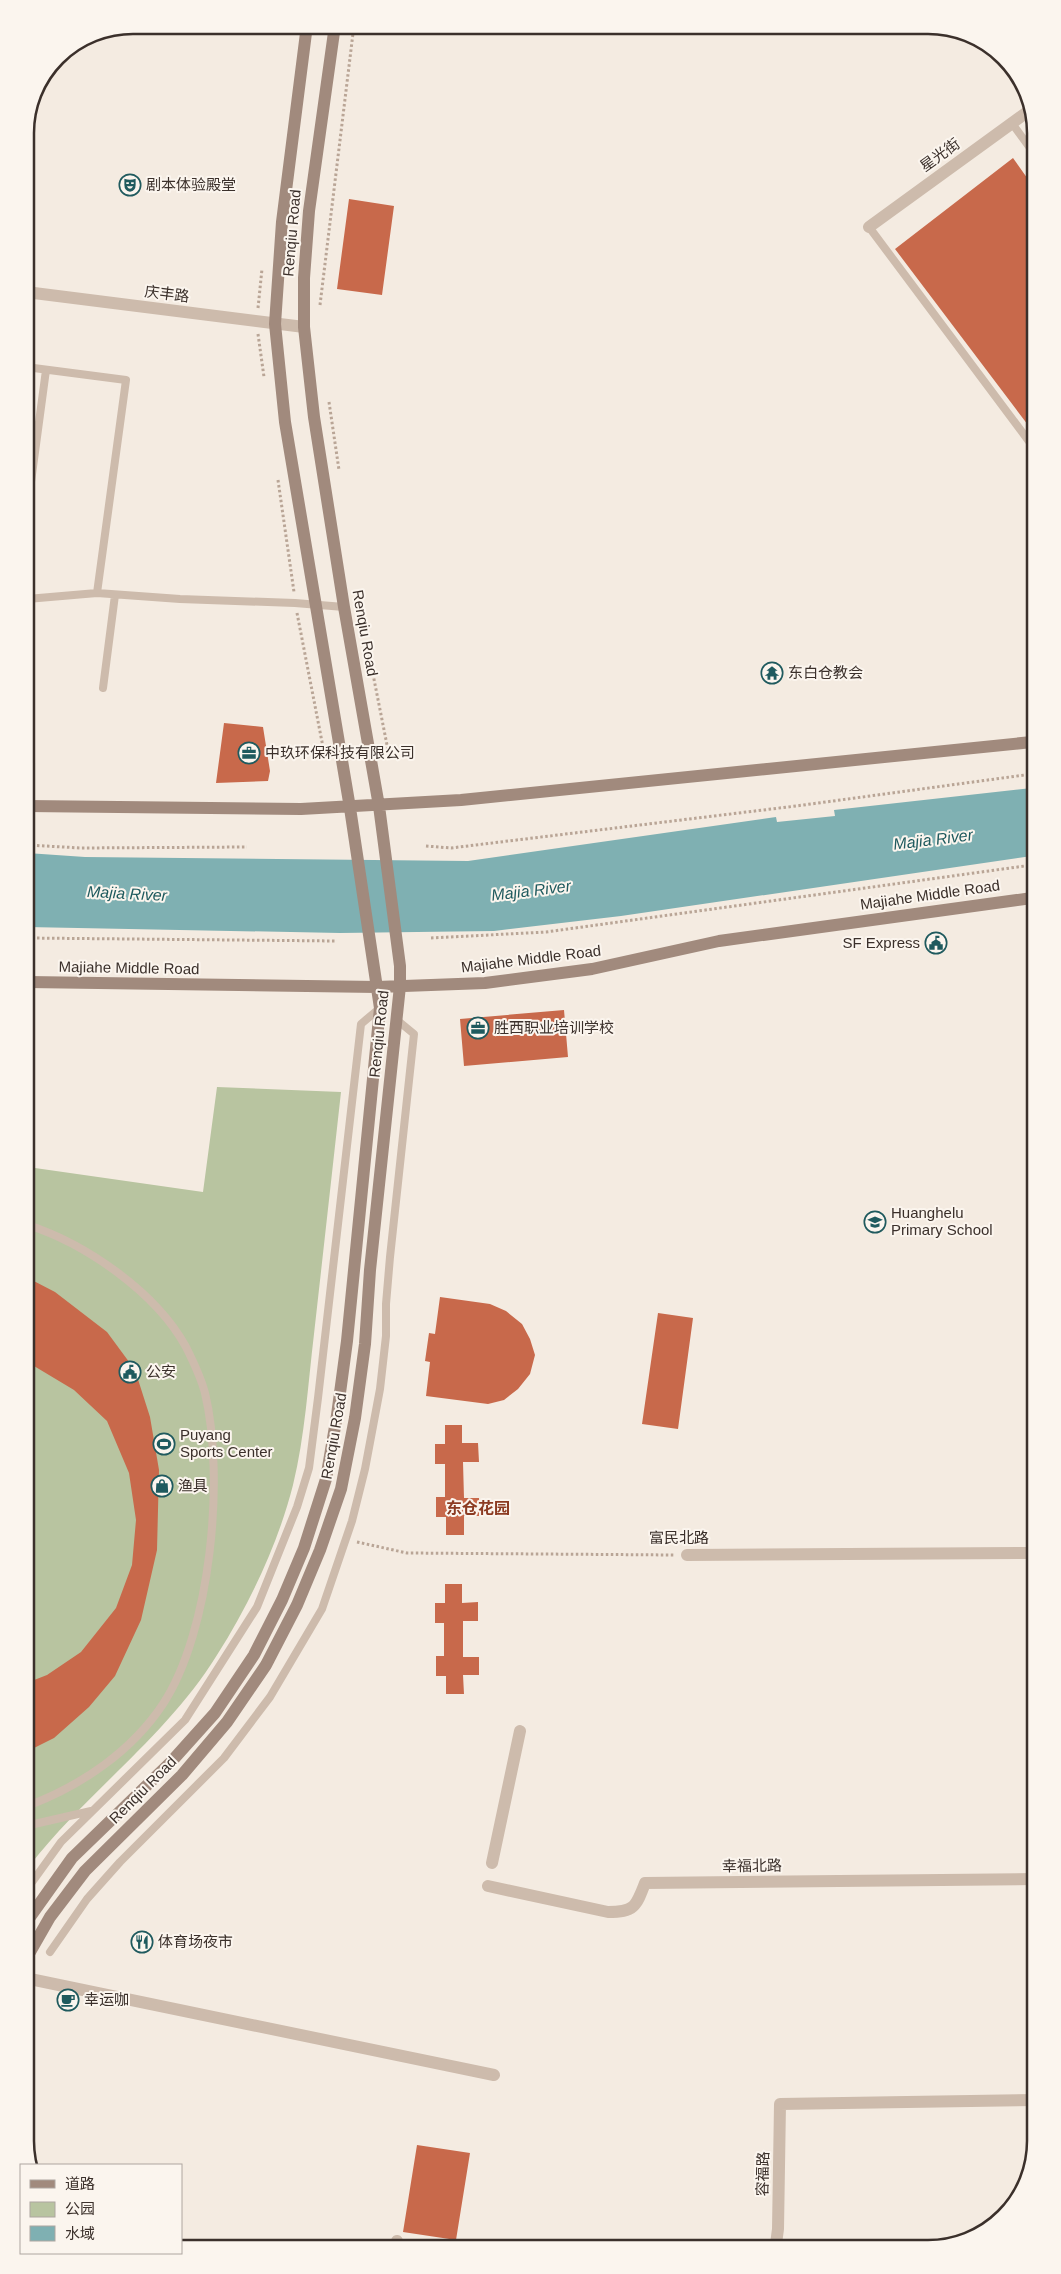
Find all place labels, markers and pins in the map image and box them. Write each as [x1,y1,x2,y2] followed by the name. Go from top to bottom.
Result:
[118,173,142,197] theatre icon: 剧本体验殿堂
[146,176,236,193] place label: 剧本体验殿堂
[760,661,784,685] temple icon: 东白仓教会
[788,664,863,681] place label: 东白仓教会
[237,741,261,765] office icon: 中玖环保科技有限公司
[265,744,415,761] place label: 中玖环保科技有限公司
[924,931,948,955] public building icon: SF Express
[842,934,920,951] place label: SF Express
[466,1016,490,1040] office icon: 胜西职业培训学校
[494,1019,614,1036] place label: 胜西职业培训学校
[891,1204,993,1238] place label: Huanghelu Primary School
[863,1210,887,1234] school or university icon: Huanghelu Primary School
[118,1360,142,1384] public building icon: 公安
[146,1363,176,1380] place label: 公安
[180,1426,273,1460] place label: Puyang Sports Center
[152,1432,176,1456] sports icon: Puyang Sports Center
[150,1474,174,1498] shop icon: 渔具
[178,1477,208,1494] place label: 渔具
[130,1930,154,1954] restaurant icon: 体育场夜市
[158,1933,233,1950] place label: 体育场夜市
[56,1988,80,2012] cafe icon: 幸运咖
[84,1991,129,2008] place label: 幸运咖

